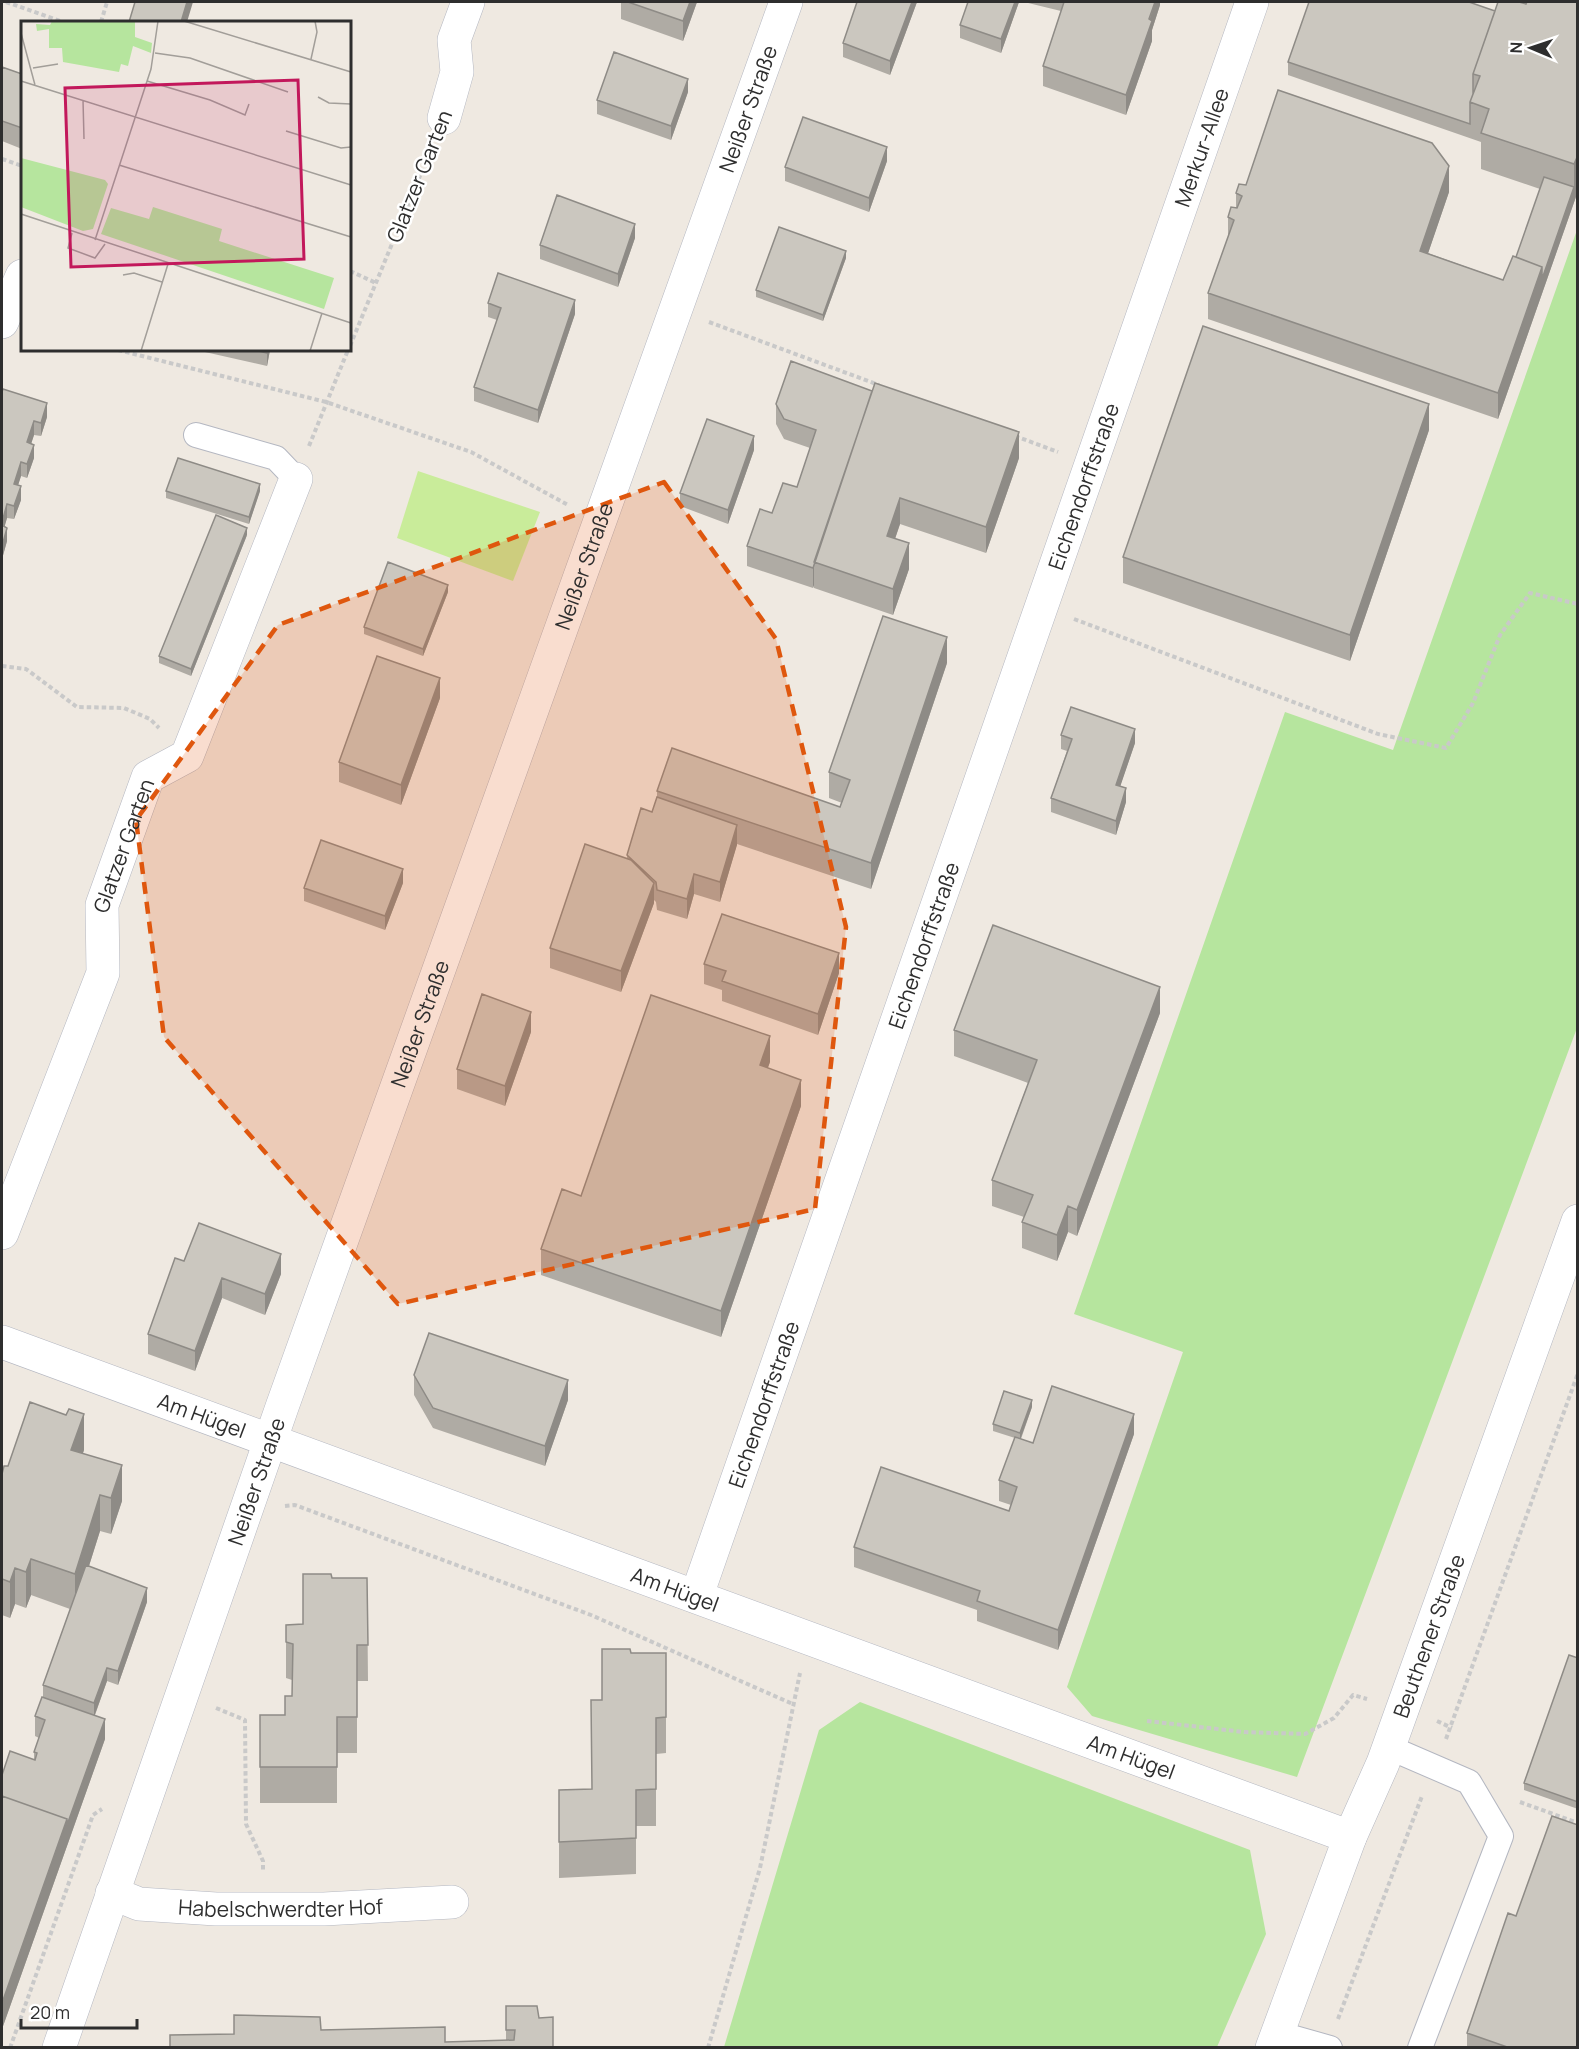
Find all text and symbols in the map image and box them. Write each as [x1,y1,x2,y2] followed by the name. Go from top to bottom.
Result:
[1501,18,1561,78] north arrow
[21,21,351,351] inset map
[712,41,783,176] street label: Neißer Straße
[1505,41,1527,54] text: N
[1168,84,1235,211] street label: Merkur-Allee
[380,106,458,246] street label: Glatzer Garten
[1041,399,1125,574] street label: Eichendorffstraße
[548,499,619,634] street label: Neißer Straße
[86,775,160,917] street label: Glatzer Garten
[881,858,965,1032] street label: Eichendorffstraße
[384,956,455,1091] street label: Neißer Straße
[721,1317,805,1491] street label: Eichendorffstraße
[154,1386,250,1444] street label: Am Hügel
[221,1414,291,1549] street label: Neißer Straße
[1386,1550,1471,1722] street label: Beuthener Straße
[627,1560,723,1618] street label: Am Hügel
[1083,1728,1179,1786] street label: Am Hügel
[177,1892,384,1923] street label: Habelschwerdter Hof
[21,1992,136,2030] scale bar
[30,2000,70,2024] text: 20 m

